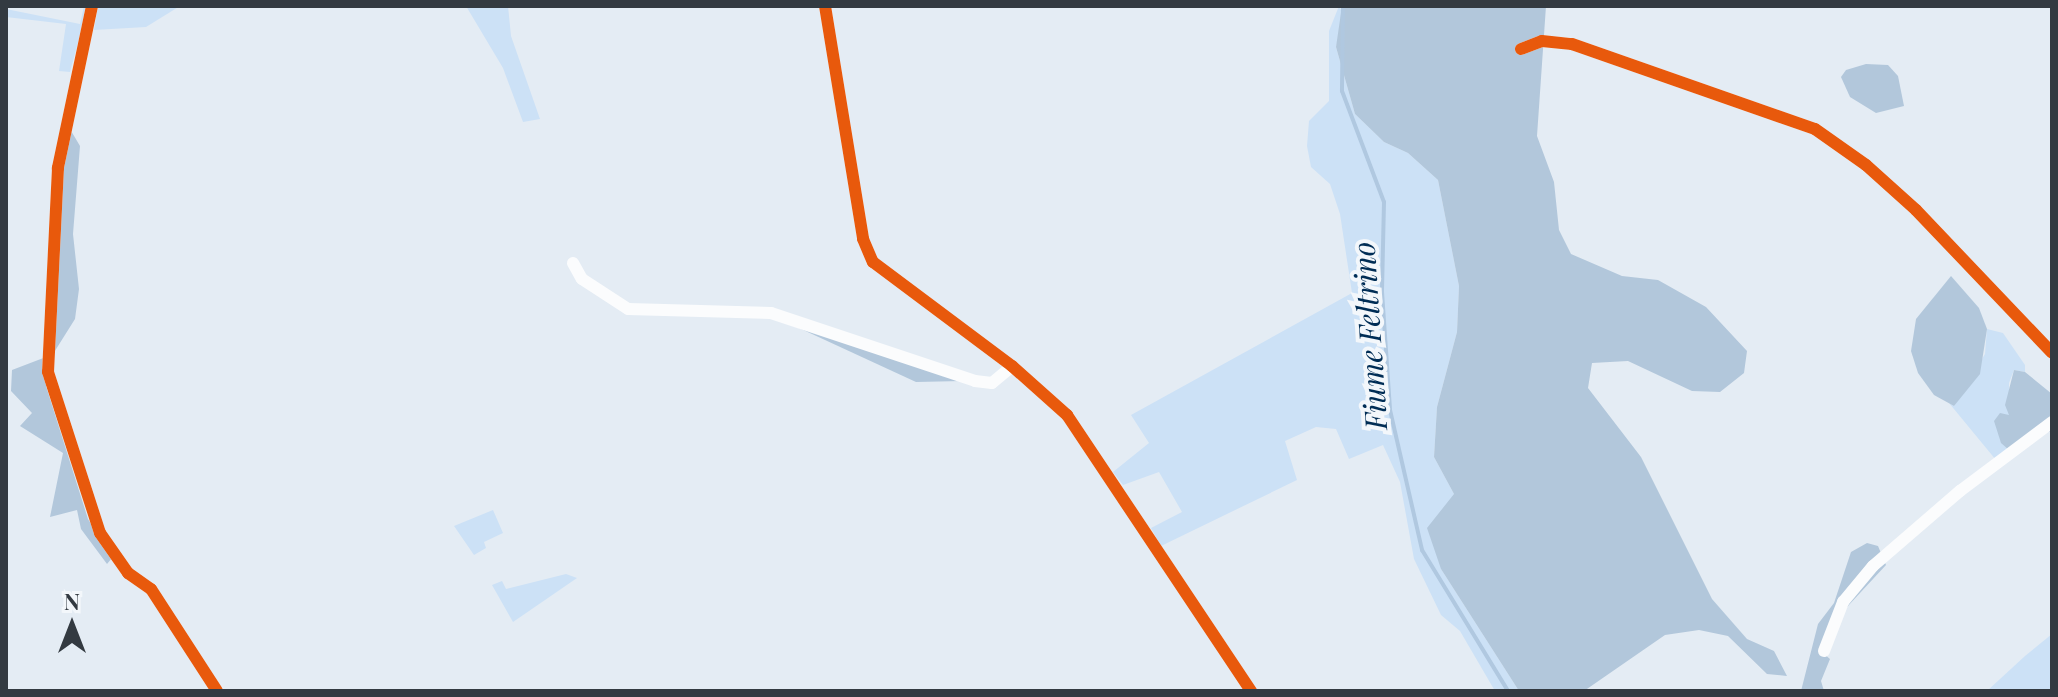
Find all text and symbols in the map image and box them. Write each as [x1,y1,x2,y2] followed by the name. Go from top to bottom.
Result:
[1344,241,1394,431] water label: Fiume Feltrino
[32,585,112,665] north arrow
[64,586,80,616] text: N

